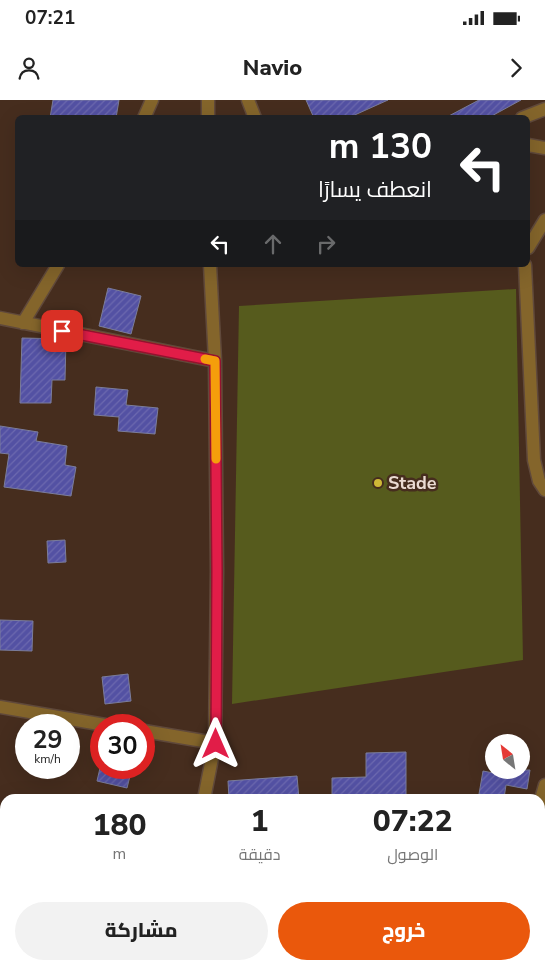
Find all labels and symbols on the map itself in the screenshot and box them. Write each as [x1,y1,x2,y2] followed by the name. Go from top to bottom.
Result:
[41,310,83,352] pin
[388,471,437,495] place label: Stade
[372,477,384,489] marker: Stade
[90,714,155,779] speed limit sign: 30
[189,717,241,769] position arrow
[485,734,530,779] north arrow

